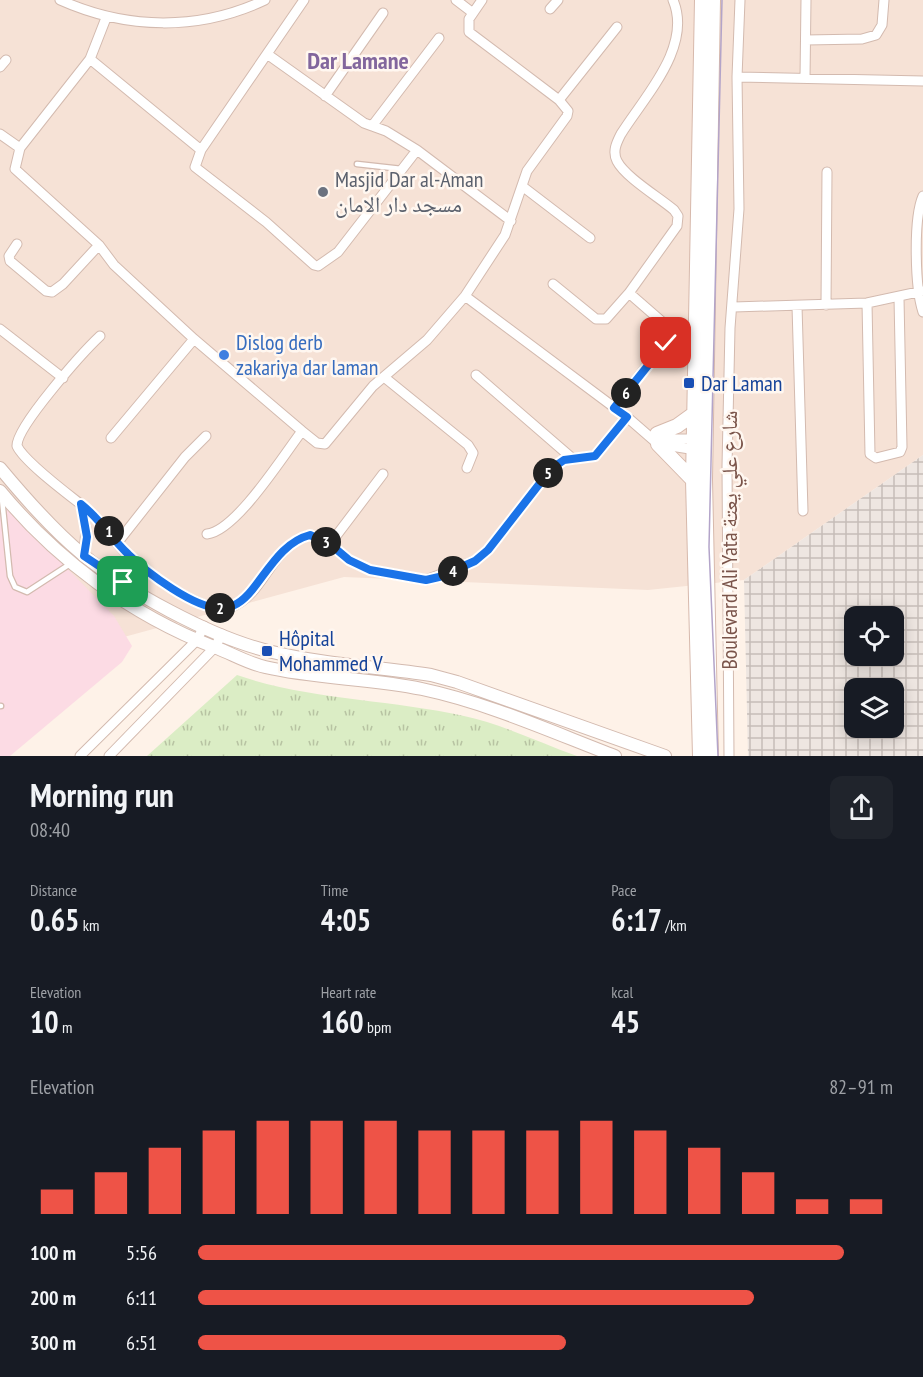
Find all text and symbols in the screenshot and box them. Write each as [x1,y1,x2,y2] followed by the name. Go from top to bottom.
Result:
[307,45,409,76] district label: Dar Lamane
[335,165,483,218] place label: Masjid Dar al-Aman مسجد دار الامان
[316,185,330,199] marker: Masjid Dar al-Aman مسجد دار الامان
[640,317,691,368] pin
[649,326,682,359] icon: check
[236,328,378,381] place label: Dislog derb zakariya dar laman
[217,348,231,362] marker: Dislog derb zakariya dar laman
[701,369,782,397] place label: Dar Laman
[682,376,696,390] marker: Dar Laman
[611,378,641,408] pin: 6
[622,383,630,403] text: 6
[715,411,747,670] street label: Boulevard Ali Yata شارع علي يعتة
[533,458,563,488] pin: 5
[544,463,552,483] text: 5
[94,516,124,546] pin: 1
[105,521,113,541] text: 1
[311,527,341,557] pin: 3
[322,532,330,552] text: 3
[97,556,148,607] pin
[438,556,468,586] pin: 4
[449,561,457,581] text: 4
[106,565,139,598] icon: arrive
[205,593,235,623] pin: 2
[216,598,224,618] text: 2
[844,606,904,738] map controls
[844,606,904,666] button: locate
[279,624,383,677] place label: Hôpital Mohammed V
[260,644,274,658] marker: Hôpital Mohammed V
[844,678,904,738] button: layers
[30,773,174,816] text: Morning run
[830,776,893,839] button: share
[30,817,70,843] text: 08:40
[30,880,77,900] text: Distance
[321,880,348,900] text: Time
[611,880,637,900] text: Pace
[30,900,79,939] text: 0.65
[321,900,371,939] text: 4:05
[611,900,662,939] text: 6:17
[79,915,99,935] text: km
[662,915,687,935] text: /km
[30,982,81,1002] text: Elevation
[321,982,376,1002] text: Heart rate
[611,982,633,1002] text: kcal
[30,1002,59,1041] text: 10
[321,1002,364,1041] text: 160
[611,1002,640,1041] text: 45
[59,1017,73,1037] text: m
[364,1017,391,1037] text: bpm
[30,1074,94,1100] text: Elevation
[829,1074,893,1100] text: 82–91 m
[30,1240,76,1266] text: 100 m
[126,1240,157,1266] text: 5:56
[30,1285,76,1311] text: 200 m
[126,1285,157,1311] text: 6:11
[30,1330,76,1356] text: 300 m
[126,1330,157,1356] text: 6:51

